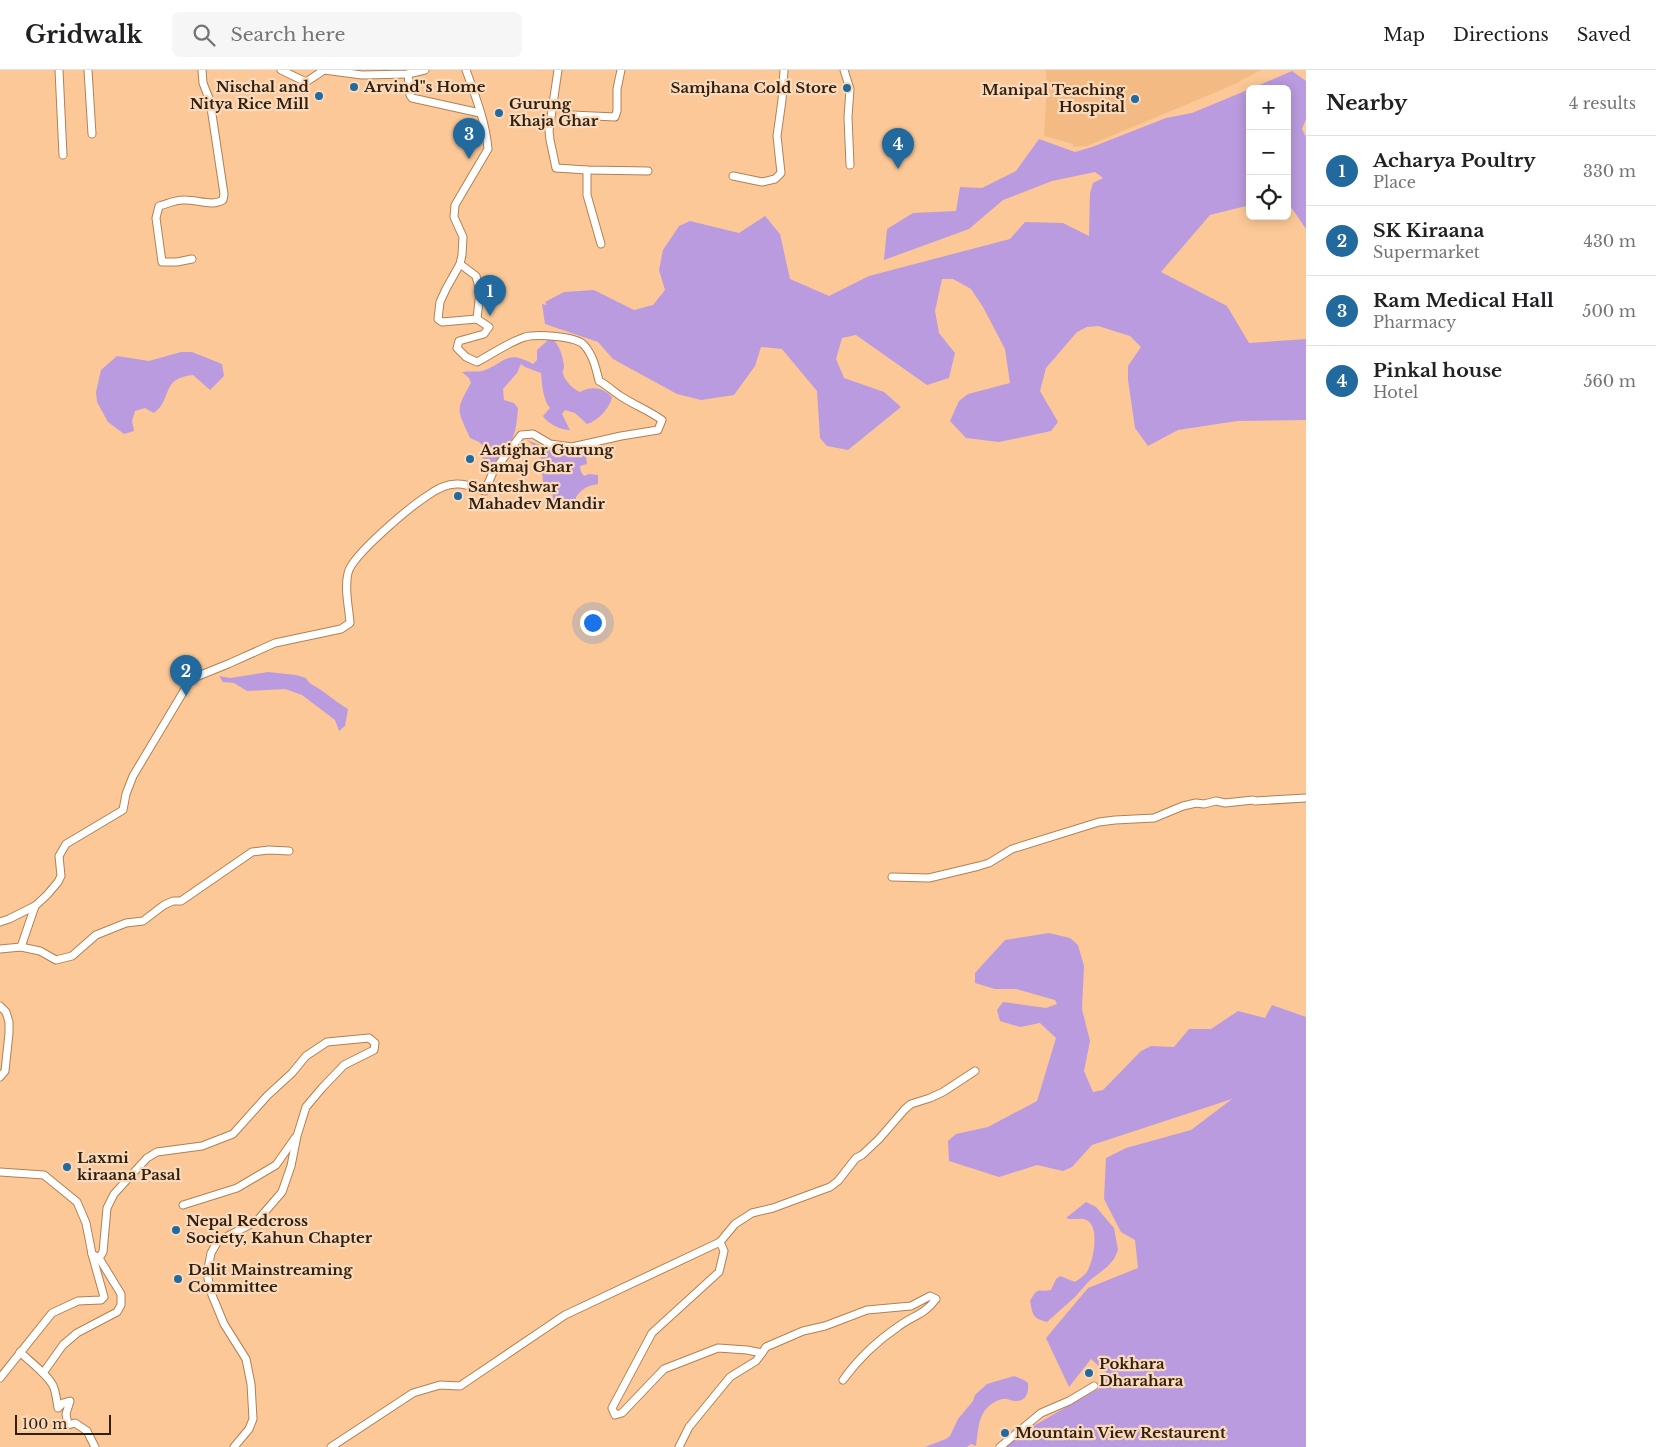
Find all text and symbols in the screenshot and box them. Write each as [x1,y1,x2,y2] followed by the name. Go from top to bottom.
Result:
[172,12,522,57] search box
[25,20,142,49] text: Gridwalk
[190,21,218,49] icon: search
[230,23,345,46] text: Search here
[1383,24,1425,46] text: Map
[1453,24,1549,46] text: Directions
[1577,24,1631,46] text: Saved
[190,77,310,113] place label: Nischal and Nitya Rice Mill
[363,77,486,96] place label: Arvind"s Home
[670,78,837,97] place label: Samjhana Cold Store
[982,80,1126,116] place label: Manipal Teaching Hospital
[348,81,360,93] marker: Arvind"s Home
[841,82,853,94] marker: Samjhana Cold Store
[1246,85,1291,220] map controls
[1246,85,1291,130] button: +
[313,90,325,102] marker: Nischal and Nitya Rice Mill
[1326,90,1407,116] text: Nearby
[1129,93,1141,105] marker: Manipal Teaching Hospital
[1569,93,1636,113] text: 4 results
[509,94,599,130] place label: Gurung Khaja Ghar
[493,107,505,119] marker: Gurung Khaja Ghar
[453,118,485,159] pin: 3
[882,128,914,169] pin: 4
[1246,130,1291,175] button: −
[1373,149,1536,172] text: Acharya Poultry
[1339,161,1345,181] text: 1
[1583,161,1636,181] text: 330 m
[1373,172,1416,192] text: Place
[1246,175,1291,220] button: locate
[1373,219,1484,242] text: SK Kiraana
[1337,231,1347,251] text: 2
[1584,231,1636,251] text: 430 m
[1373,242,1480,262] text: Supermarket
[474,275,506,316] pin: 1
[1373,289,1554,312] text: Ram Medical Hall
[1337,301,1347,321] text: 3
[1582,301,1636,321] text: 500 m
[1373,312,1456,332] text: Pharmacy
[1373,359,1502,382] text: Pinkal house
[1337,371,1347,391] text: 4
[1583,371,1636,391] text: 560 m
[1373,382,1418,402] text: Hotel
[479,440,614,476] place label: Aatighar Gurung Samaj Ghar
[464,453,476,465] marker: Aatighar Gurung Samaj Ghar
[468,477,605,513] place label: Santeshwar Mahadev Mandir
[452,490,464,502] marker: Santeshwar Mahadev Mandir
[580,610,606,636] your location
[170,655,202,696] pin: 2
[77,1148,181,1184] place label: Laxmi kiraana Pasal
[61,1161,73,1173] marker: Laxmi kiraana Pasal
[186,1211,373,1247] place label: Nepal Redcross Society, Kahun Chapter
[170,1224,182,1236] marker: Nepal Redcross Society, Kahun Chapter
[188,1260,353,1296] place label: Dalit Mainstreaming Committee
[172,1273,184,1285] marker: Dalit Mainstreaming Committee
[1099,1354,1184,1390] place label: Pokhara Dharahara
[1083,1367,1095,1379] marker: Pokhara Dharahara
[15,1412,111,1435] scale bar
[22,1415,67,1433] text: 100 m
[1015,1423,1226,1442] place label: Mountain View Restaurent
[999,1427,1011,1439] marker: Mountain View Restaurent

